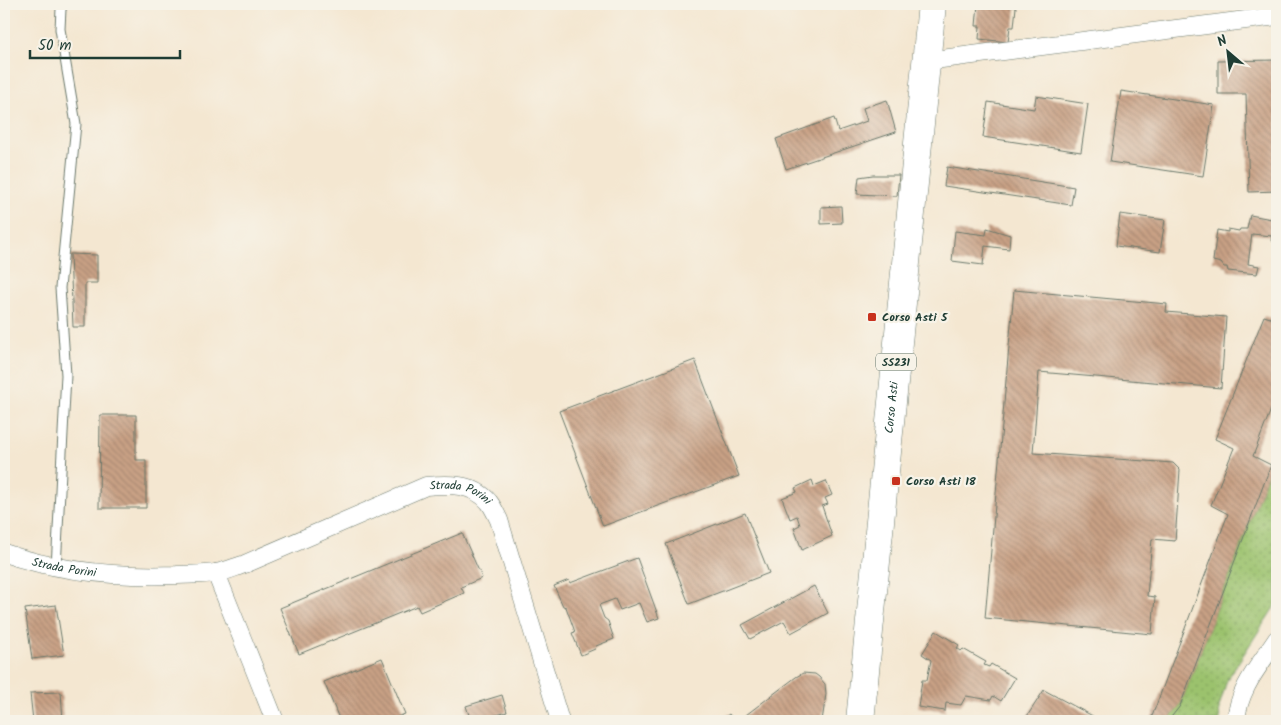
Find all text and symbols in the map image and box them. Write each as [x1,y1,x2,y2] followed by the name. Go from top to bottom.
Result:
[30,28,180,60] scale bar
[1204,28,1254,78] north arrow
[1213,30,1232,53] text: N
[38,34,72,58] text: 50 m
[882,308,948,327] place label: Corso Asti 5
[866,311,878,323] marker: Corso Asti 5
[876,354,916,371] road number: SS231
[880,380,904,434] street label: Corso Asti
[906,472,977,491] place label: Corso Asti 18
[890,475,902,487] marker: Corso Asti 18
[429,476,497,510] street label: Strada Porini
[30,553,98,583] street label: Strada Porini

